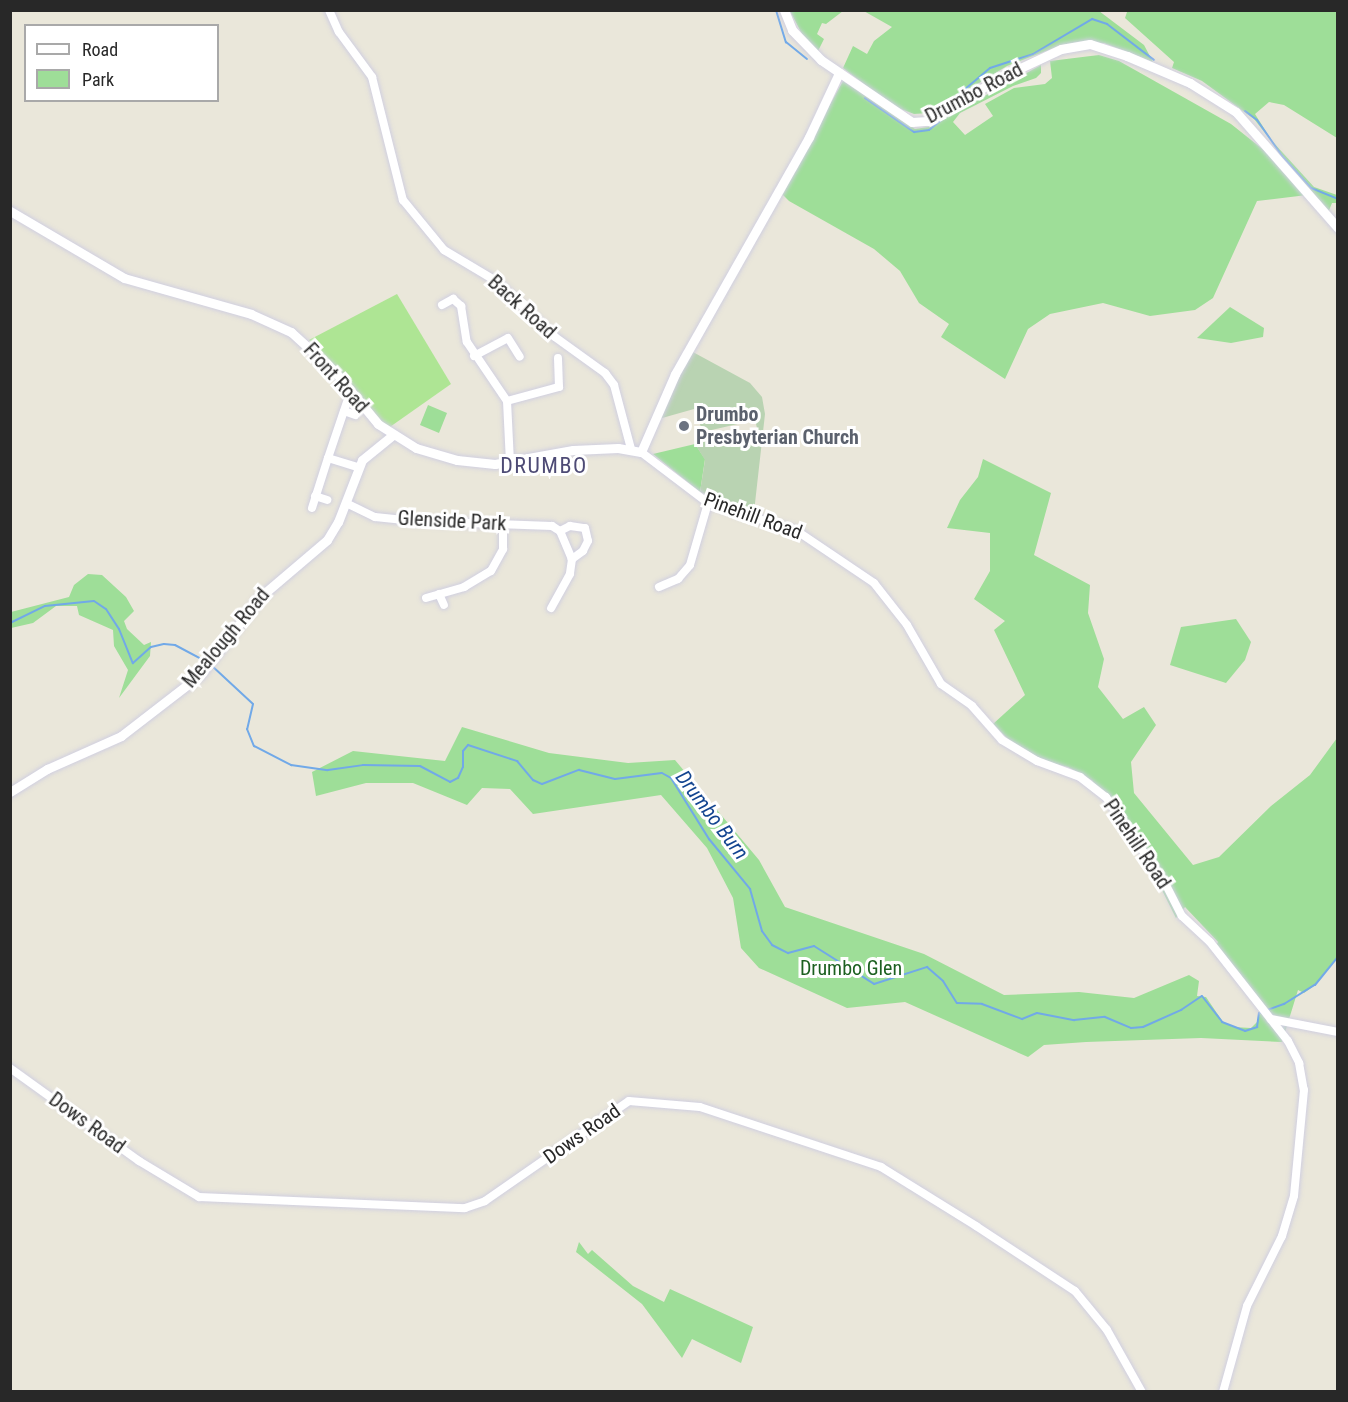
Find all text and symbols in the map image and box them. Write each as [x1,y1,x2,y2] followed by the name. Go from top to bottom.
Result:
[24,24,219,102] legend
[82,39,118,60] text: Road
[921,57,1027,129] street label: Drumbo Road
[82,69,114,90] text: Park
[483,270,561,344] street label: Back Road
[298,338,374,418] street label: Front Road
[696,402,859,449] place label: Drumbo Presbyterian Church
[677,419,691,433] marker: Drumbo Presbyterian Church
[500,453,588,479] district label: DRUMBO
[701,487,805,545] street label: Pinehill Road
[397,506,507,536] street label: Glenside Park
[177,583,275,693] street label: Mealough Road
[670,765,754,865] water label: Drumbo Burn
[1098,795,1176,893] street label: Pinehill Road
[800,956,902,980] park label: Drumbo Glen
[44,1087,130,1159] street label: Dows Road
[539,1099,625,1169] street label: Dows Road

